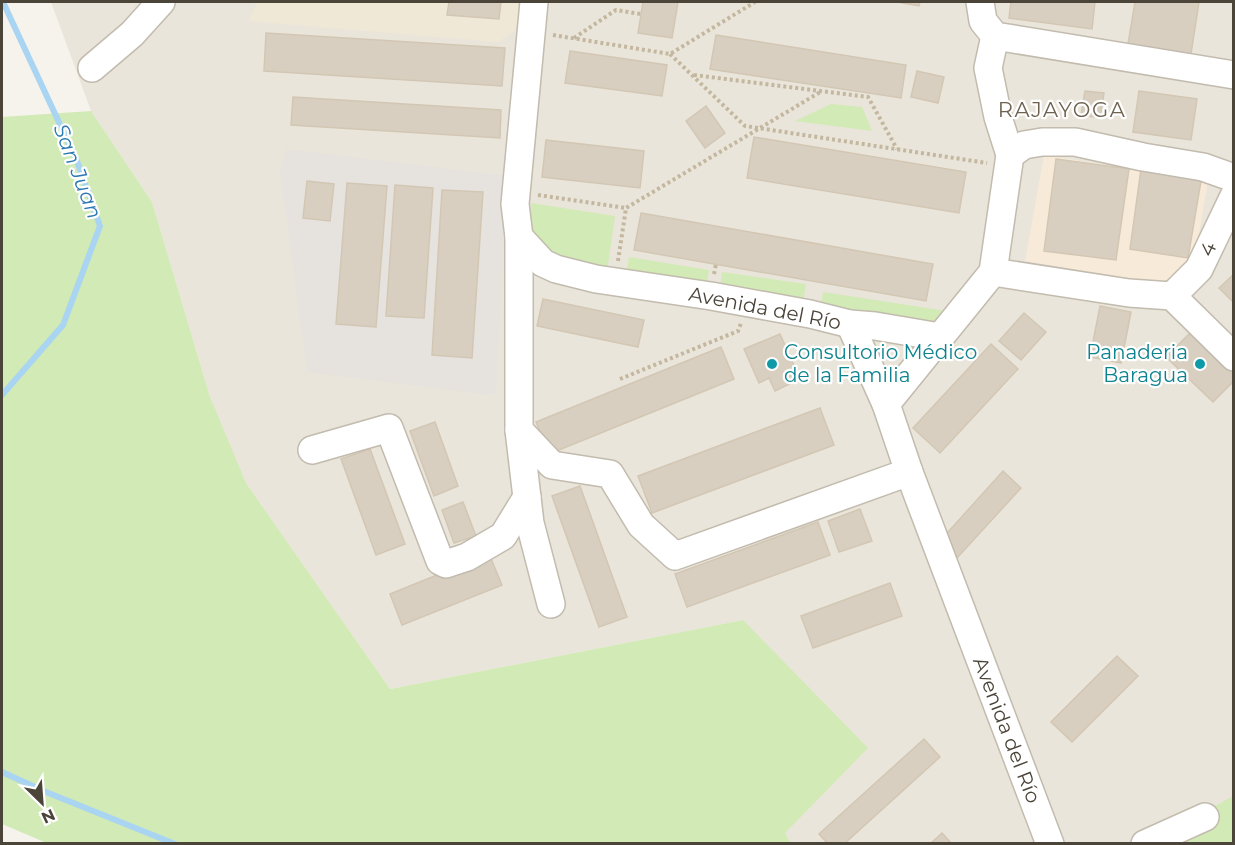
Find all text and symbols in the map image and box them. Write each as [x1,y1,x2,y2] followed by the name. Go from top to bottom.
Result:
[998,97,1126,122] district label: RAJAYOGA
[48,120,108,222] water label: San Juan
[1194,238,1222,260] street label: 4
[687,281,843,335] street label: Avenida del Río
[784,340,977,387] place label: Consultorio Médico de la Familia
[1086,340,1188,387] place label: Panaderia Baragua
[765,357,779,371] marker: Consultorio Médico de la Familia
[1193,357,1207,371] marker: Panaderia Baragua
[968,654,1046,806] street label: Avenida del Río
[12,773,72,833] north arrow
[38,805,58,827] text: N

